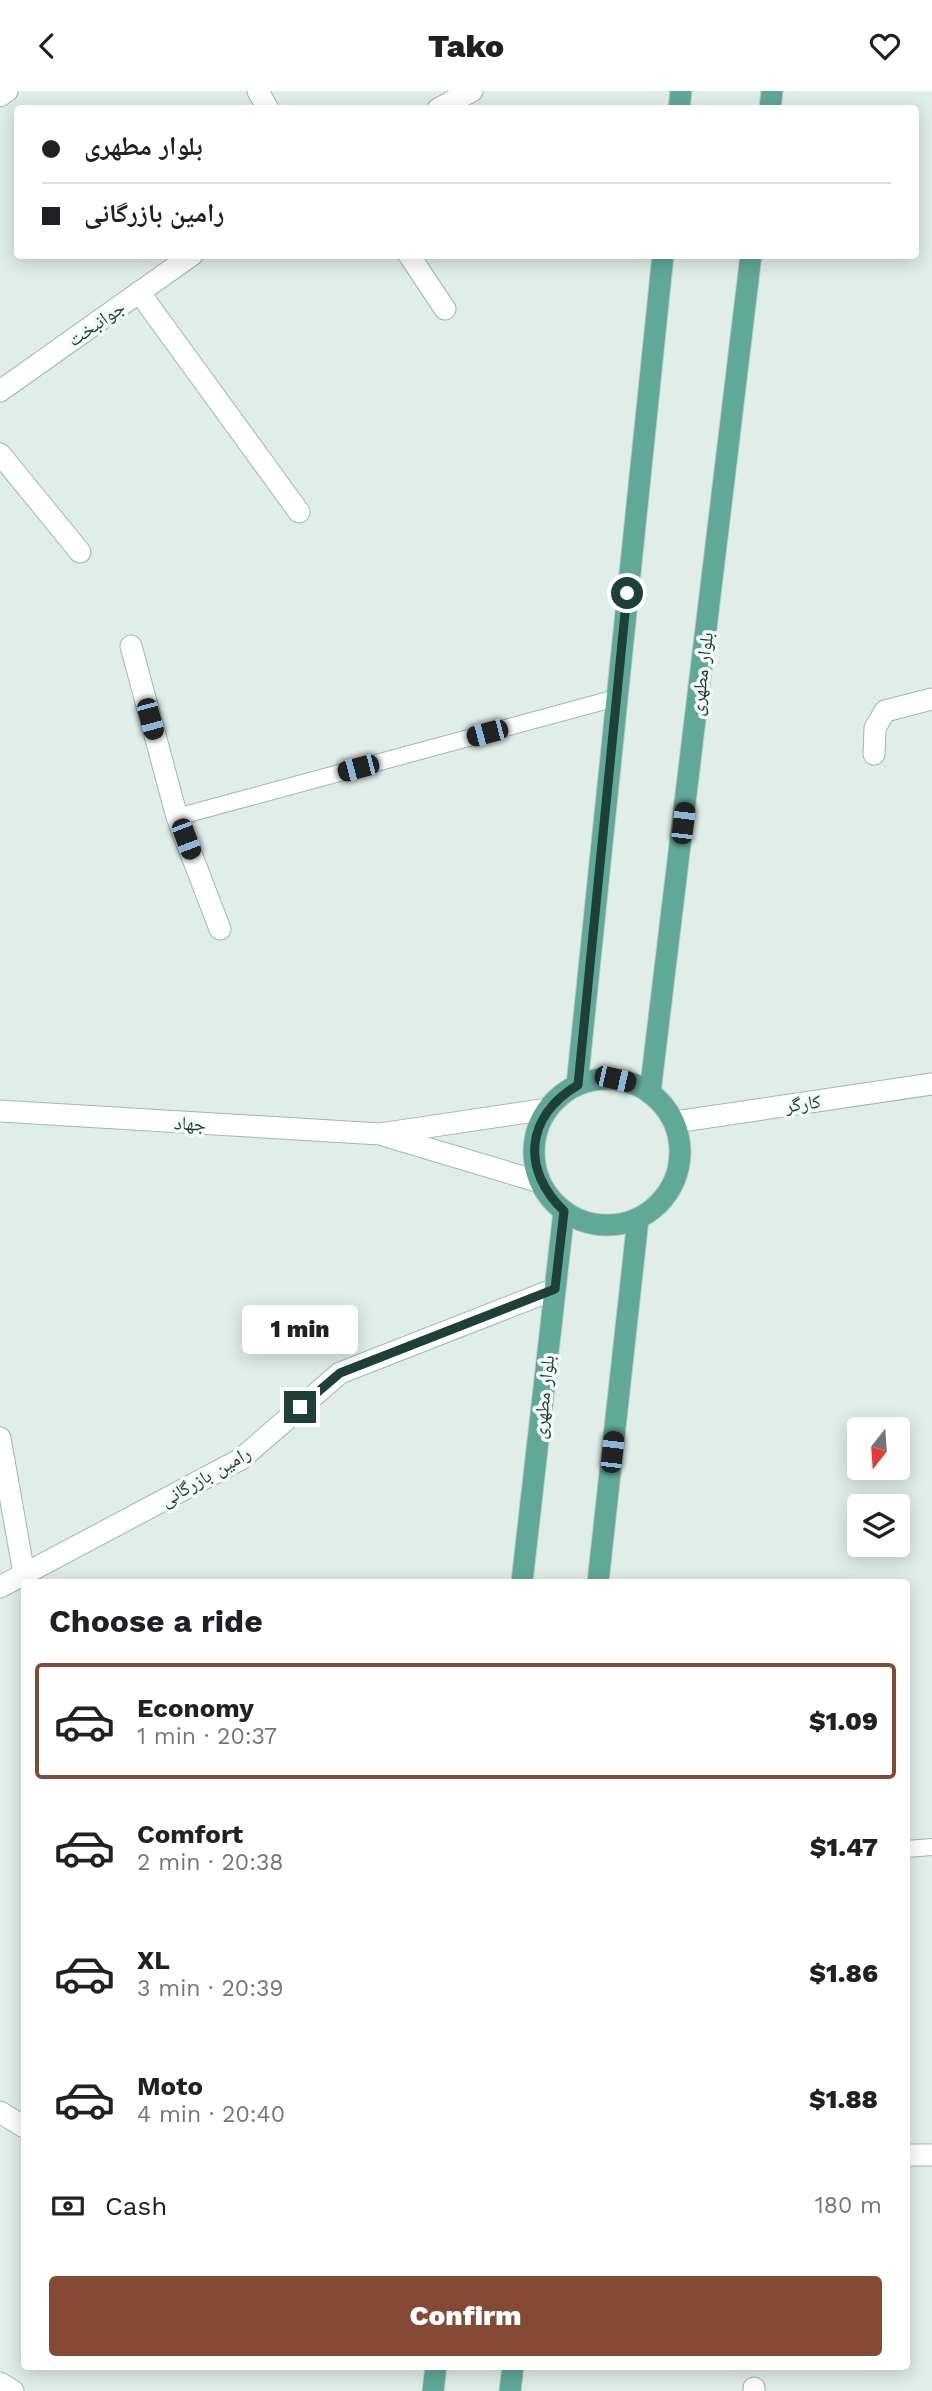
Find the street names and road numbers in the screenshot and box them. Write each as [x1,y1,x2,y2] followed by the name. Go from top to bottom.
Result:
[63,296,129,351] street label: جوانبخت
[685,631,718,717] street label: بلوار مطهری
[783,1090,822,1117] street label: کارگر
[173,1111,207,1136] street label: جهاد
[528,1354,559,1440] street label: بلوار مطهری
[156,1441,255,1512] street label: رامین بازرگانی

